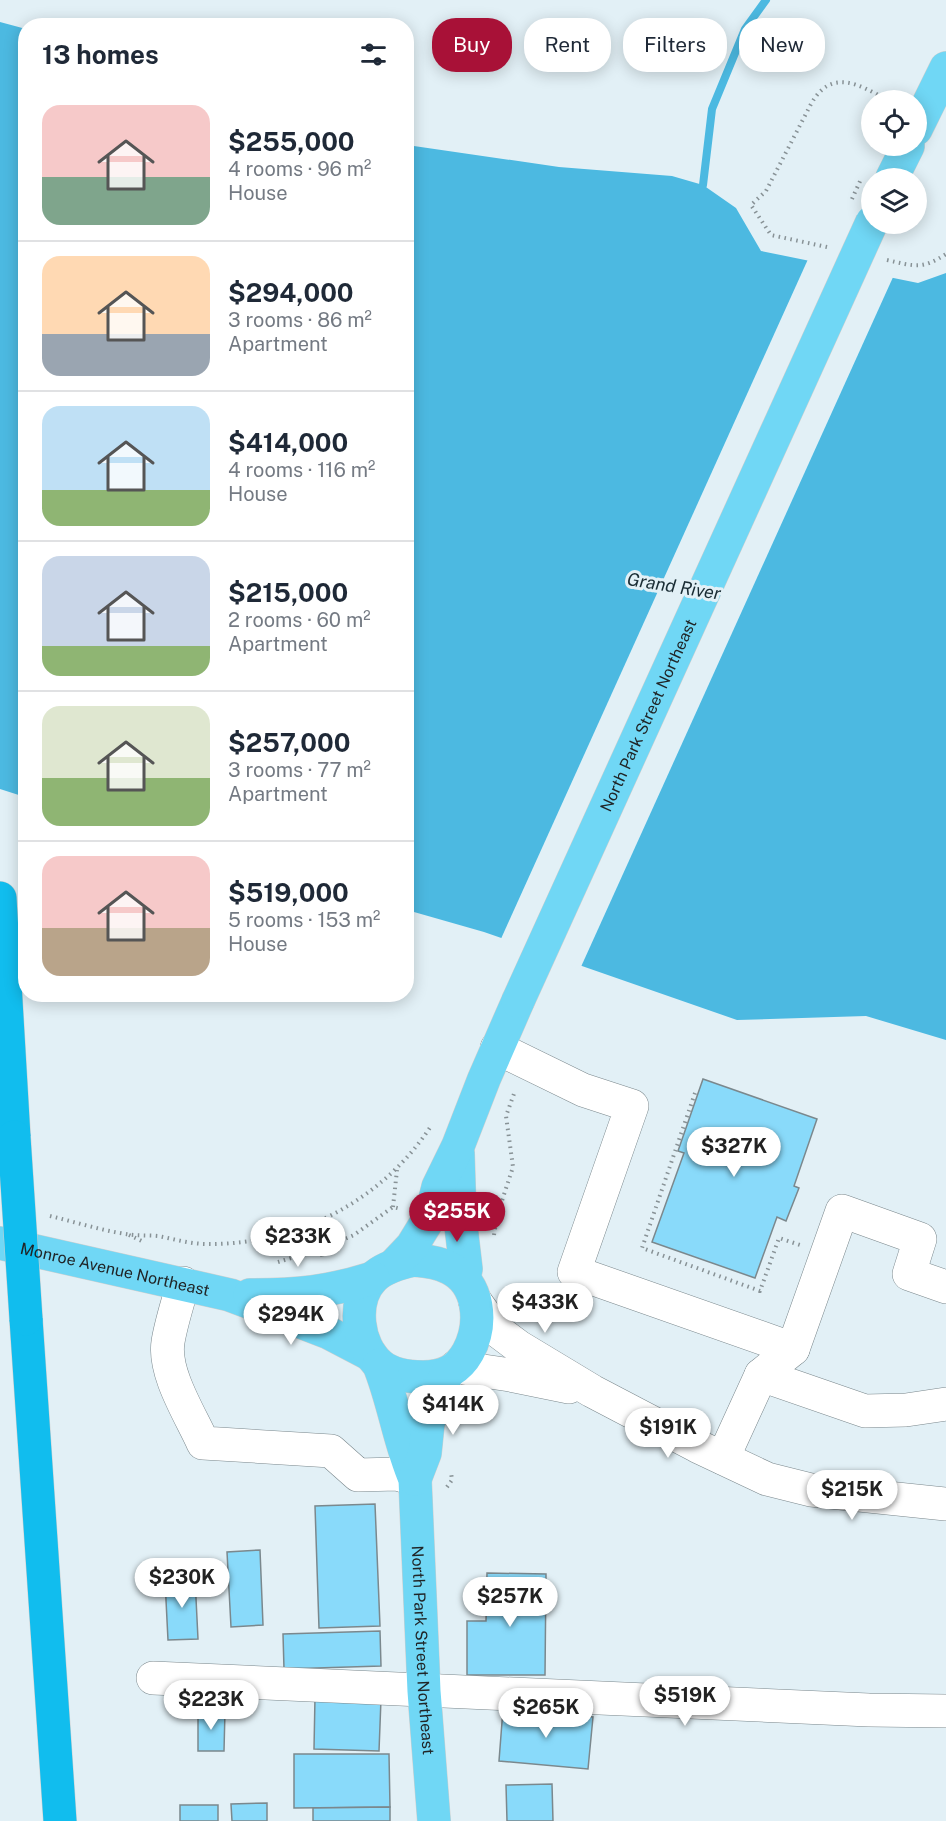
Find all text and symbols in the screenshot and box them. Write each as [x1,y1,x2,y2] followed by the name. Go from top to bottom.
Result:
[432,18,512,72] chip: Buy
[524,18,611,72] chip: Rent
[623,18,727,72] chip: Filters
[739,18,825,72] chip: New
[357,38,390,71] icon: filters
[42,39,159,70] text: 13 homes
[861,90,927,234] map controls
[861,90,927,156] button: locate
[228,126,355,157] text: $255,000
[90,129,162,201] icon: home
[228,157,371,181] text: 4 rooms · 96 m²
[861,168,927,234] button: layers
[228,181,288,205] text: House
[228,277,354,308] text: $294,000
[90,280,162,352] icon: home
[228,308,372,332] text: 3 rooms · 86 m²
[228,332,328,356] text: Apartment
[228,427,348,458] text: $414,000
[90,430,162,502] icon: home
[228,458,375,482] text: 4 rooms · 116 m²
[228,482,288,506] text: House
[626,568,723,604] water label: Grand River
[228,577,348,608] text: $215,000
[90,580,162,652] icon: home
[228,608,371,632] text: 2 rooms · 60 m²
[596,616,700,814] street label: North Park Street Northeast
[228,632,328,656] text: Apartment
[228,727,350,758] text: $257,000
[90,730,162,802] icon: home
[228,758,371,782] text: 3 rooms · 77 m²
[228,782,328,806] text: Apartment
[228,877,349,908] text: $519,000
[90,880,162,952] icon: home
[228,908,380,932] text: 5 rooms · 153 m²
[228,932,288,956] text: House
[692,1127,776,1178] pin: $327K
[701,1134,767,1158] text: $327K
[415,1192,499,1243] pin: $255K
[423,1199,491,1223] text: $255K
[256,1217,340,1268] pin: $233K
[264,1224,332,1248] text: $233K
[19,1238,212,1300] street label: Monroe Avenue Northeast
[503,1283,587,1334] pin: $433K
[511,1290,579,1314] text: $433K
[249,1295,333,1346] pin: $294K
[258,1302,324,1326] text: $294K
[411,1385,495,1436] pin: $414K
[422,1392,484,1416] text: $414K
[626,1408,710,1459] pin: $191K
[639,1415,697,1439] text: $191K
[810,1470,894,1521] pin: $215K
[821,1477,883,1501] text: $215K
[408,1545,438,1756] street label: North Park Street Northeast
[140,1558,224,1609] pin: $230K
[149,1565,215,1589] text: $230K
[468,1577,552,1628] pin: $257K
[477,1584,543,1608] text: $257K
[643,1676,727,1727] pin: $519K
[169,1680,253,1731] pin: $223K
[653,1683,717,1707] text: $519K
[178,1687,244,1711] text: $223K
[504,1688,588,1739] pin: $265K
[512,1695,580,1719] text: $265K

